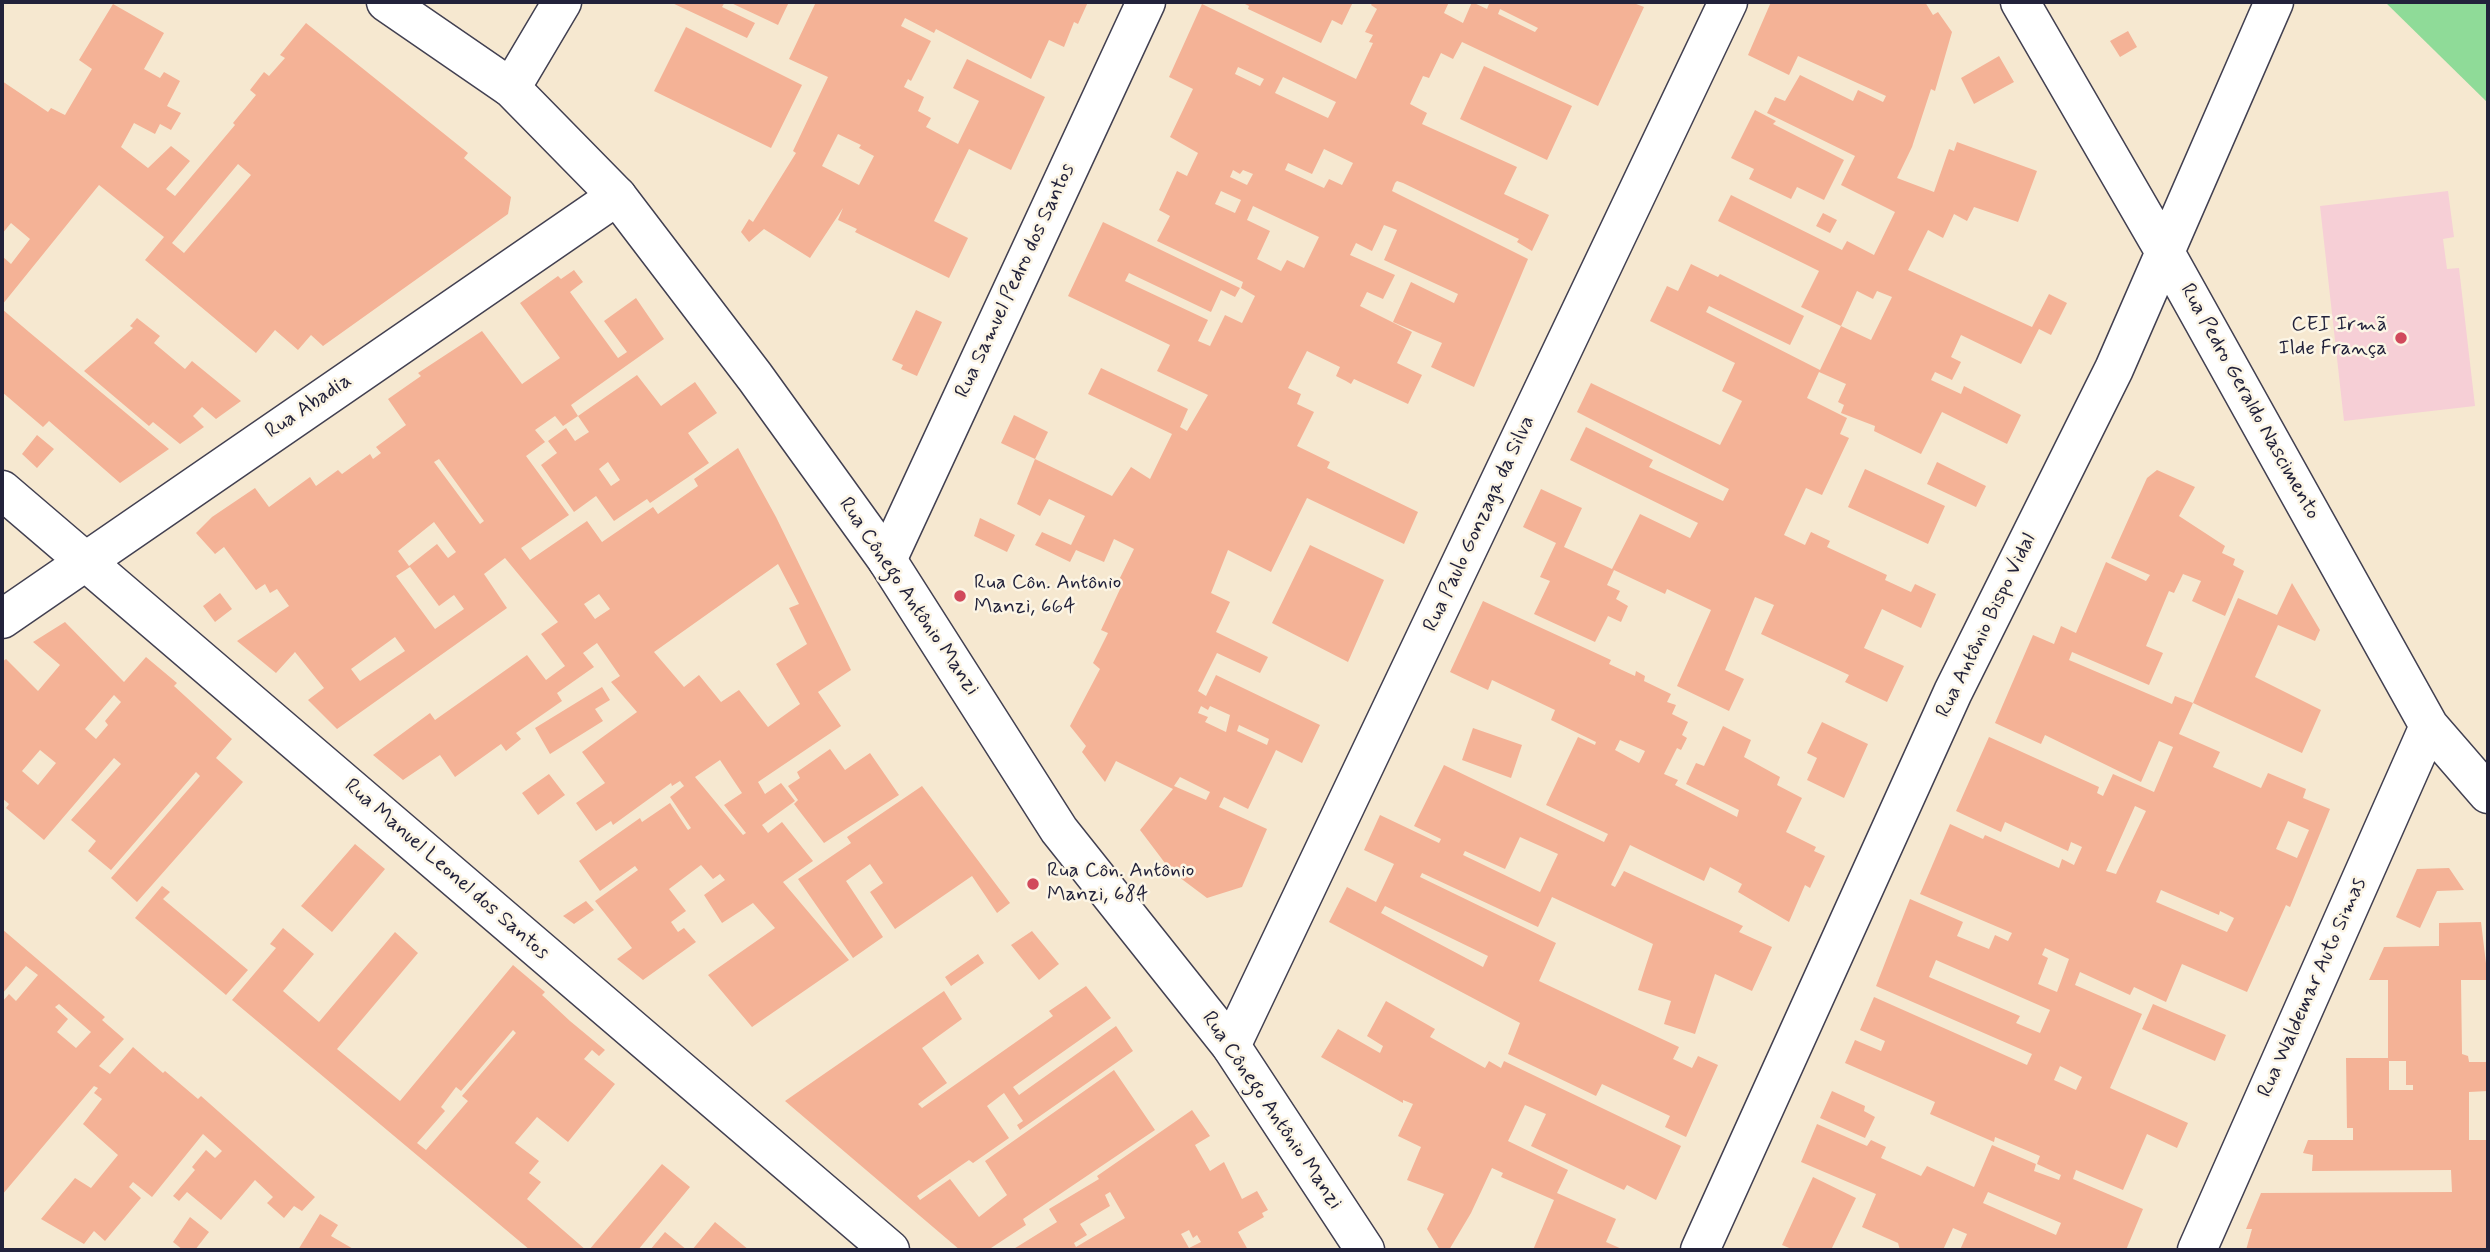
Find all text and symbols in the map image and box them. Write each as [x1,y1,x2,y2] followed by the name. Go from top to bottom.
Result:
[951,160,1081,402] street label: Rua Samuel Pedro dos Santos
[2174,280,2324,524] street label: Rua Pedro Geraldo Nascimento
[2279,313,2387,363] place label: CEI Irmã Ilde França
[2393,330,2409,346] marker: CEI Irmã Ilde França
[261,369,357,445] street label: Rua Abadia
[1419,412,1541,636] street label: Rua Paulo Gonzaga da Silva
[832,493,984,701] street label: Rua Cônego Antônio Manzi
[1931,530,2043,722] street label: Rua Antônio Bispo Vidal
[974,571,1121,621] place label: Rua Côn. Antônio Manzi, 664
[952,588,968,604] marker: Rua Côn. Antônio Manzi, 664
[338,774,554,966] street label: Rua Manuel Leonel dos Santos
[1047,859,1194,909] place label: Rua Côn. Antônio Manzi, 684
[2253,874,2373,1102] street label: Rua Waldemar Auto Simas
[1025,876,1041,892] marker: Rua Côn. Antônio Manzi, 684
[1195,1007,1347,1215] street label: Rua Cônego Antônio Manzi

